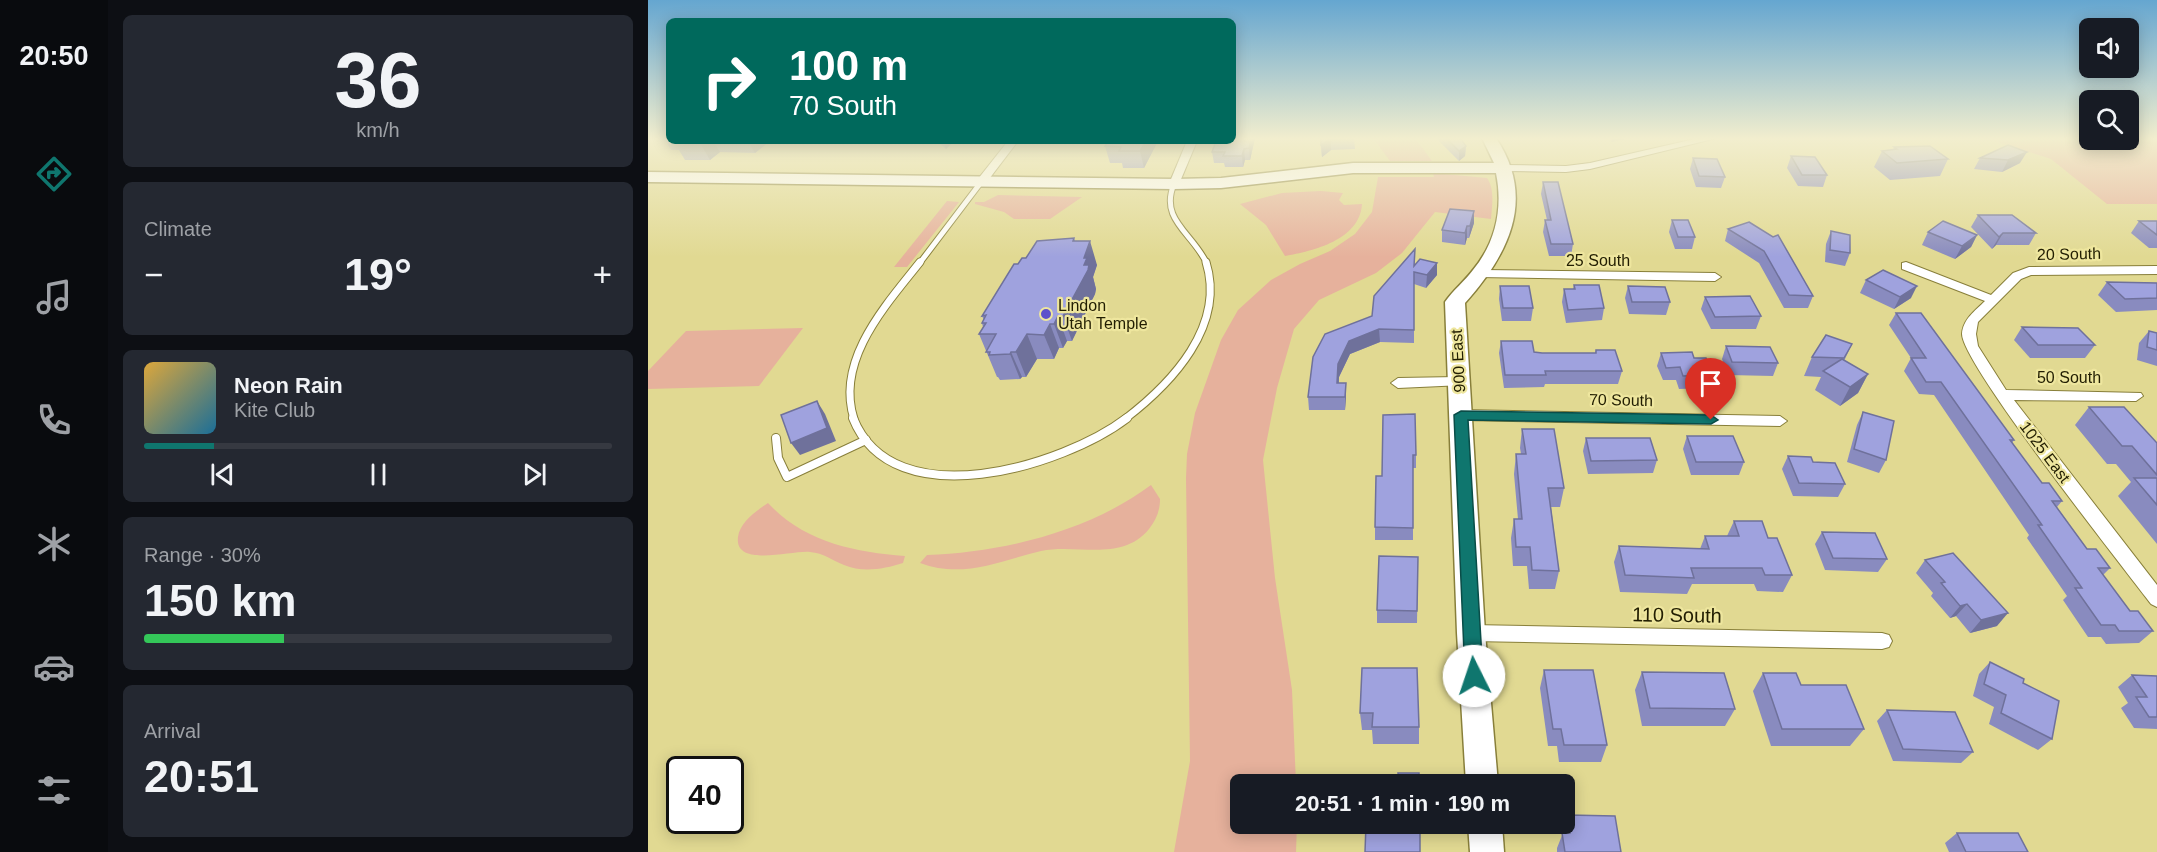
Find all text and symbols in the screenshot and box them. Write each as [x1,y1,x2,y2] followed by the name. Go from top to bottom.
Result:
[2079,18,2139,150] map controls
[2079,18,2139,78] button: sound
[335,36,421,124] text: 36
[19,41,89,71] text: 20:50
[690,42,768,120] icon: right
[789,42,908,89] text: 100 m
[2079,90,2139,150] button: search
[789,91,897,121] text: 70 South
[356,119,400,141] text: km/h
[33,153,75,195] icon: directions
[144,218,212,240] text: Climate
[2037,245,2101,263] street label: 20 South
[344,249,412,300] text: 19°
[1566,252,1630,269] street label: 25 South
[144,256,163,293] text: −
[593,256,612,293] text: +
[33,276,75,318] icon: music
[1058,297,1148,332] place label: Lindon Utah Temple
[1039,307,1053,321] marker: Lindon Utah Temple
[1448,328,1468,393] street label: 900 East
[1685,358,1736,420] pin
[1694,367,1727,400] icon: arrive
[2037,369,2101,386] street label: 50 South
[234,373,343,398] text: Neon Rain
[1589,391,1653,409] street label: 70 South
[33,399,75,441] icon: phone
[234,399,315,421] text: Kite Club
[2017,418,2074,486] street label: 1025 East
[206,458,239,491] icon: previous
[362,458,395,491] icon: pause
[518,458,551,491] icon: next
[33,523,75,565] icon: climate
[144,544,261,566] text: Range · 30%
[144,575,297,626] text: 150 km
[1632,603,1722,627] street label: 110 South
[1442,644,1506,708] position arrow
[33,646,75,688] icon: car
[144,720,201,742] text: Arrival
[144,751,259,802] text: 20:51
[666,756,744,834] speed limit sign: 40
[33,769,75,811] icon: filters
[1295,791,1510,816] text: 20:51 · 1 min · 190 m

